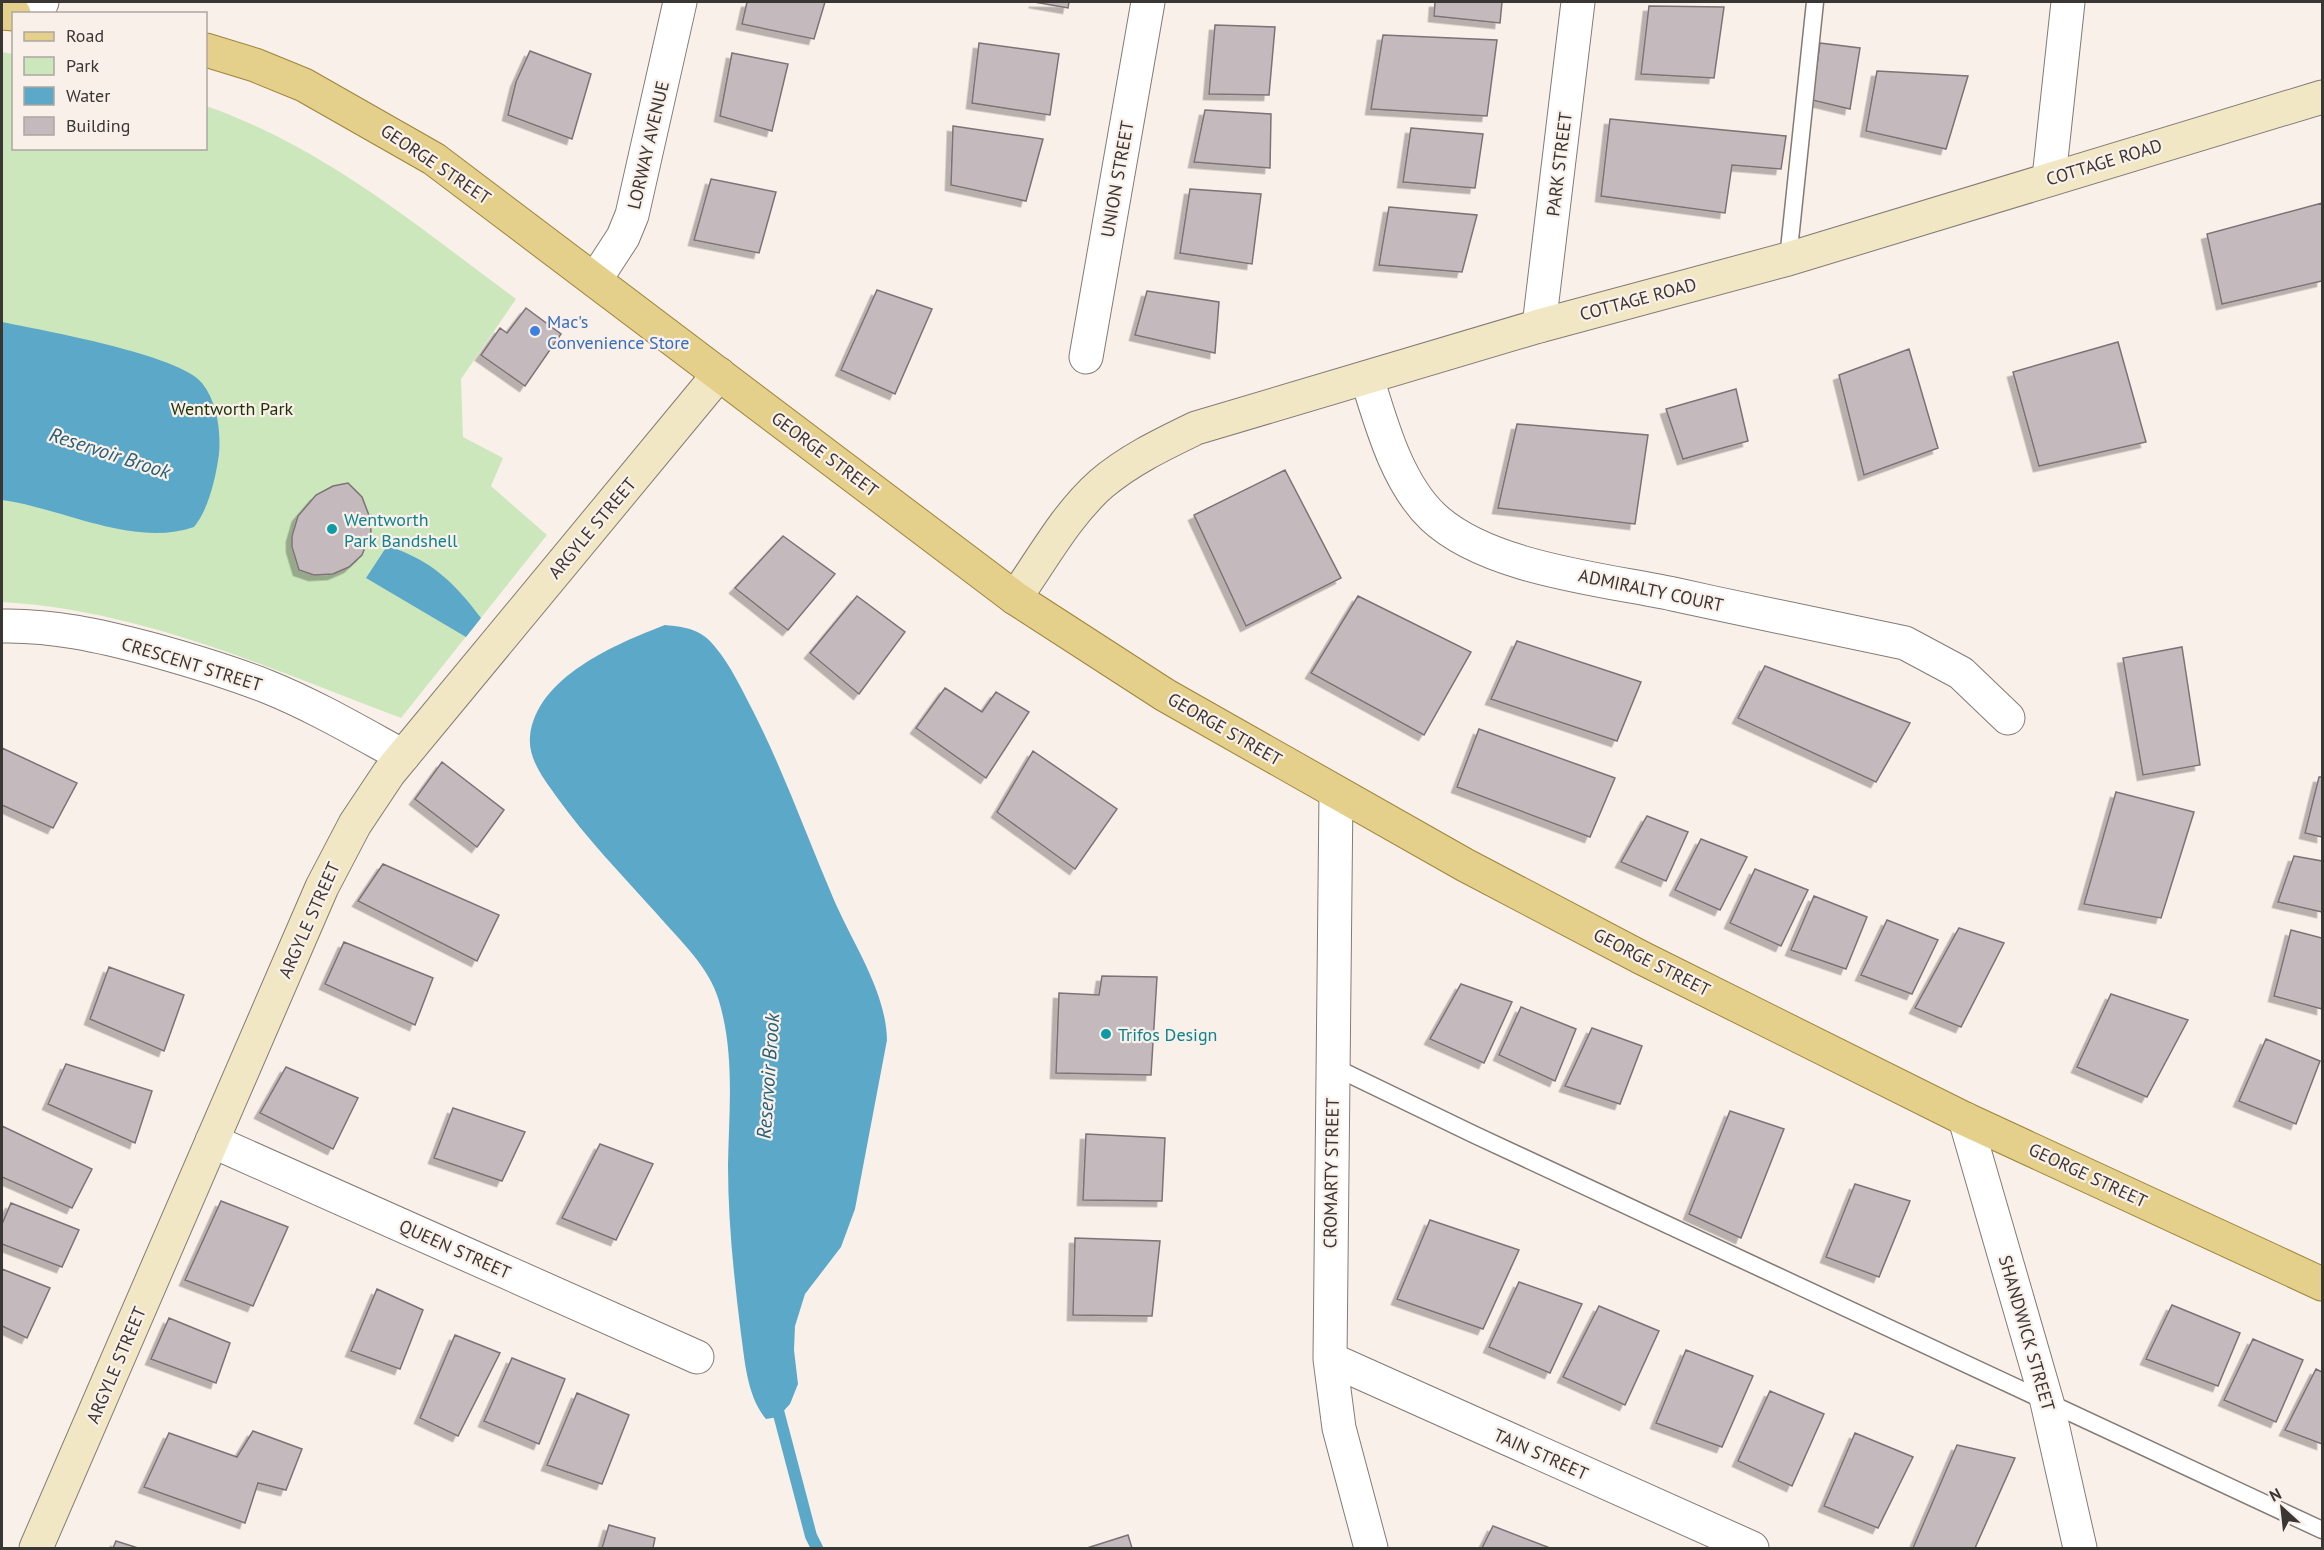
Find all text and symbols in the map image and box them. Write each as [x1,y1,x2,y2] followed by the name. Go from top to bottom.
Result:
[12,12,207,150] legend
[66,24,104,47] text: Road
[66,54,99,77] text: Park
[622,79,674,211] street label: LORWAY AVENUE
[66,84,110,107] text: Water
[1541,111,1577,217] street label: PARK STREET
[66,114,130,137] text: Building
[377,119,495,209] street label: GEORGE STREET
[1095,119,1139,239] street label: UNION STREET
[2043,133,2165,191] street label: COTTAGE ROAD
[1577,272,1699,326] street label: COTTAGE ROAD
[547,310,689,354] place label: Mac's Convenience Store
[528,324,542,338] marker: Mac's Convenience Store
[171,397,294,420] park label: Wentworth Park
[767,406,883,502] street label: GEORGE STREET
[46,421,175,485] water label: Reservoir Brook
[543,473,641,583] street label: ARGYLE STREET
[344,508,458,552] place label: Wentworth Park Bandshell
[325,522,339,536] marker: Wentworth Park Bandshell
[1577,563,1725,617] street label: ADMIRALTY COURT
[119,632,265,696] street label: CRESCENT STREET
[1164,687,1286,771] street label: GEORGE STREET
[273,858,345,982] street label: ARGYLE STREET
[1590,923,1714,1001] street label: GEORGE STREET
[751,1011,785,1140] water label: Reservoir Brook
[1118,1023,1217,1046] place label: Trifos Design
[1099,1027,1113,1041] marker: Trifos Design
[1318,1098,1344,1248] street label: CROMARTY STREET
[2025,1138,2151,1212] street label: GEORGE STREET
[396,1214,514,1284] street label: QUEEN STREET
[1994,1252,2060,1414] street label: SHANDWICK STREET
[81,1303,151,1427] street label: ARGYLE STREET
[1490,1423,1592,1485] street label: TAIN STREET
[2252,1478,2312,1538] north arrow
[2266,1483,2284,1506] text: N

